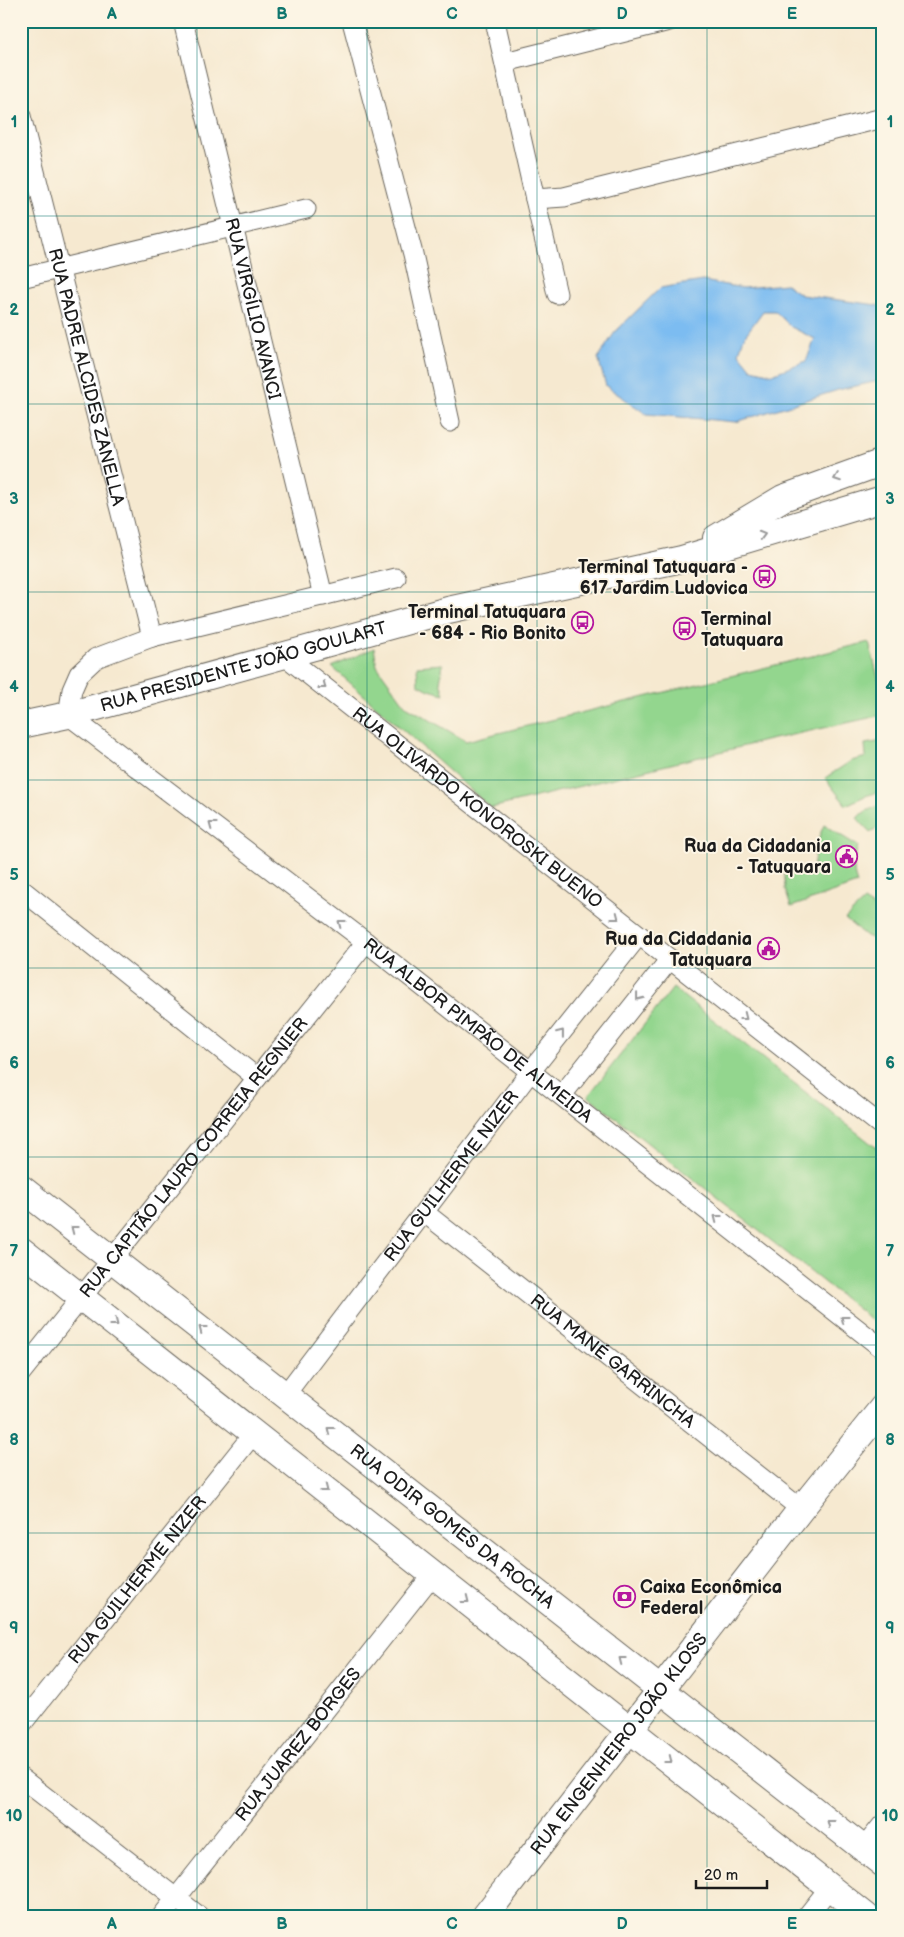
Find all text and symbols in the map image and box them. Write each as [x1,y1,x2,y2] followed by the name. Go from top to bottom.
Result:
[106,5,117,24] text: A
[276,5,288,24] text: B
[446,5,458,24] text: C
[616,5,628,24] text: D
[787,5,797,24] text: E
[11,113,17,132] text: 1
[887,113,893,132] text: 1
[220,216,285,402] street label: RUA VIRGÍLIO AVANCI
[44,246,129,508] street label: RUA PADRE ALCIDES ZANELLA
[9,301,19,320] text: 2
[885,301,895,320] text: 2
[833,472,842,483] one-way arrow
[9,490,19,509] text: 3
[885,490,895,509] text: 3
[757,530,765,540] one-way arrow
[578,557,748,599] place label: Terminal Tatuquara - 617 Jardim Ludovica
[752,565,776,589] bus stop icon: Terminal Tatuquara - 617 Jardim Ludovica
[408,602,566,644] place label: Terminal Tatuquara - 684 - Rio Bonito
[701,609,784,651] place label: Terminal Tatuquara
[570,610,594,634] bus stop icon: Terminal Tatuquara - 684 - Rio Bonito
[98,617,389,717] street label: RUA PRESIDENTE JOÃO GOULART
[673,617,697,641] bus stop icon: Terminal Tatuquara
[9,678,19,697] text: 4
[885,678,895,697] text: 4
[317,681,326,689] one-way arrow
[348,703,606,913] street label: RUA OLIVARDO KONOROSKI BUENO
[209,822,218,830] one-way arrow
[684,836,831,878] place label: Rua da Cidadania - Tatuquara
[835,844,859,868] public building icon: Rua da Cidadania - Tatuquara
[9,866,19,885] text: 5
[885,866,895,885] text: 5
[610,911,619,919] one-way arrow
[337,920,347,929] one-way arrow
[605,929,752,971] place label: Rua da Cidadania Tatuquara
[359,934,596,1127] street label: RUA ALBOR PIMPÃO DE ALMEIDA
[756,937,780,961] public building icon: Rua da Cidadania Tatuquara
[637,991,645,1000] one-way arrow
[738,1012,747,1021] one-way arrow
[75,1013,312,1302] street label: RUA CAPITÃO LAURO CORREIA REGNIER
[555,1030,563,1039] one-way arrow
[9,1054,19,1073] text: 6
[885,1054,895,1073] text: 6
[380,1087,523,1266] street label: RUA GUILHERME NIZER
[714,1215,723,1223] one-way arrow
[70,1226,80,1235] one-way arrow
[10,1242,19,1261] text: 7
[886,1242,895,1261] text: 7
[526,1290,699,1433] street label: RUA MANÉ GARRINCHA
[841,1315,850,1324] one-way arrow
[109,1318,118,1327] one-way arrow
[199,1327,208,1335] one-way arrow
[326,1426,335,1435] one-way arrow
[9,1431,19,1450] text: 8
[885,1431,895,1450] text: 8
[346,1440,558,1613] street label: RUA ODIR GOMES DA ROCHA
[319,1483,328,1491] one-way arrow
[64,1492,211,1668] street label: RUA GUILHERME NIZER
[640,1577,782,1619] place label: Caixa Econômica Federal
[612,1585,636,1609] bank icon: Caixa Econômica Federal
[460,1594,470,1603] one-way arrow
[9,1619,19,1638] text: 9
[885,1619,895,1638] text: 9
[526,1629,712,1859] street label: RUA ENGENHEIRO JOÃO KLOSS
[619,1657,628,1666] one-way arrow
[231,1664,366,1826] street label: RUA JUAREZ BORGES
[663,1754,672,1762] one-way arrow
[6,1807,22,1826] text: 10
[882,1807,898,1826] text: 10
[827,1821,836,1829] one-way arrow
[696,1857,768,1889] scale bar
[704,1866,738,1885] text: 20 m
[106,1915,117,1934] text: A
[276,1915,288,1934] text: B
[446,1915,458,1934] text: C
[616,1915,628,1934] text: D
[787,1915,797,1934] text: E

